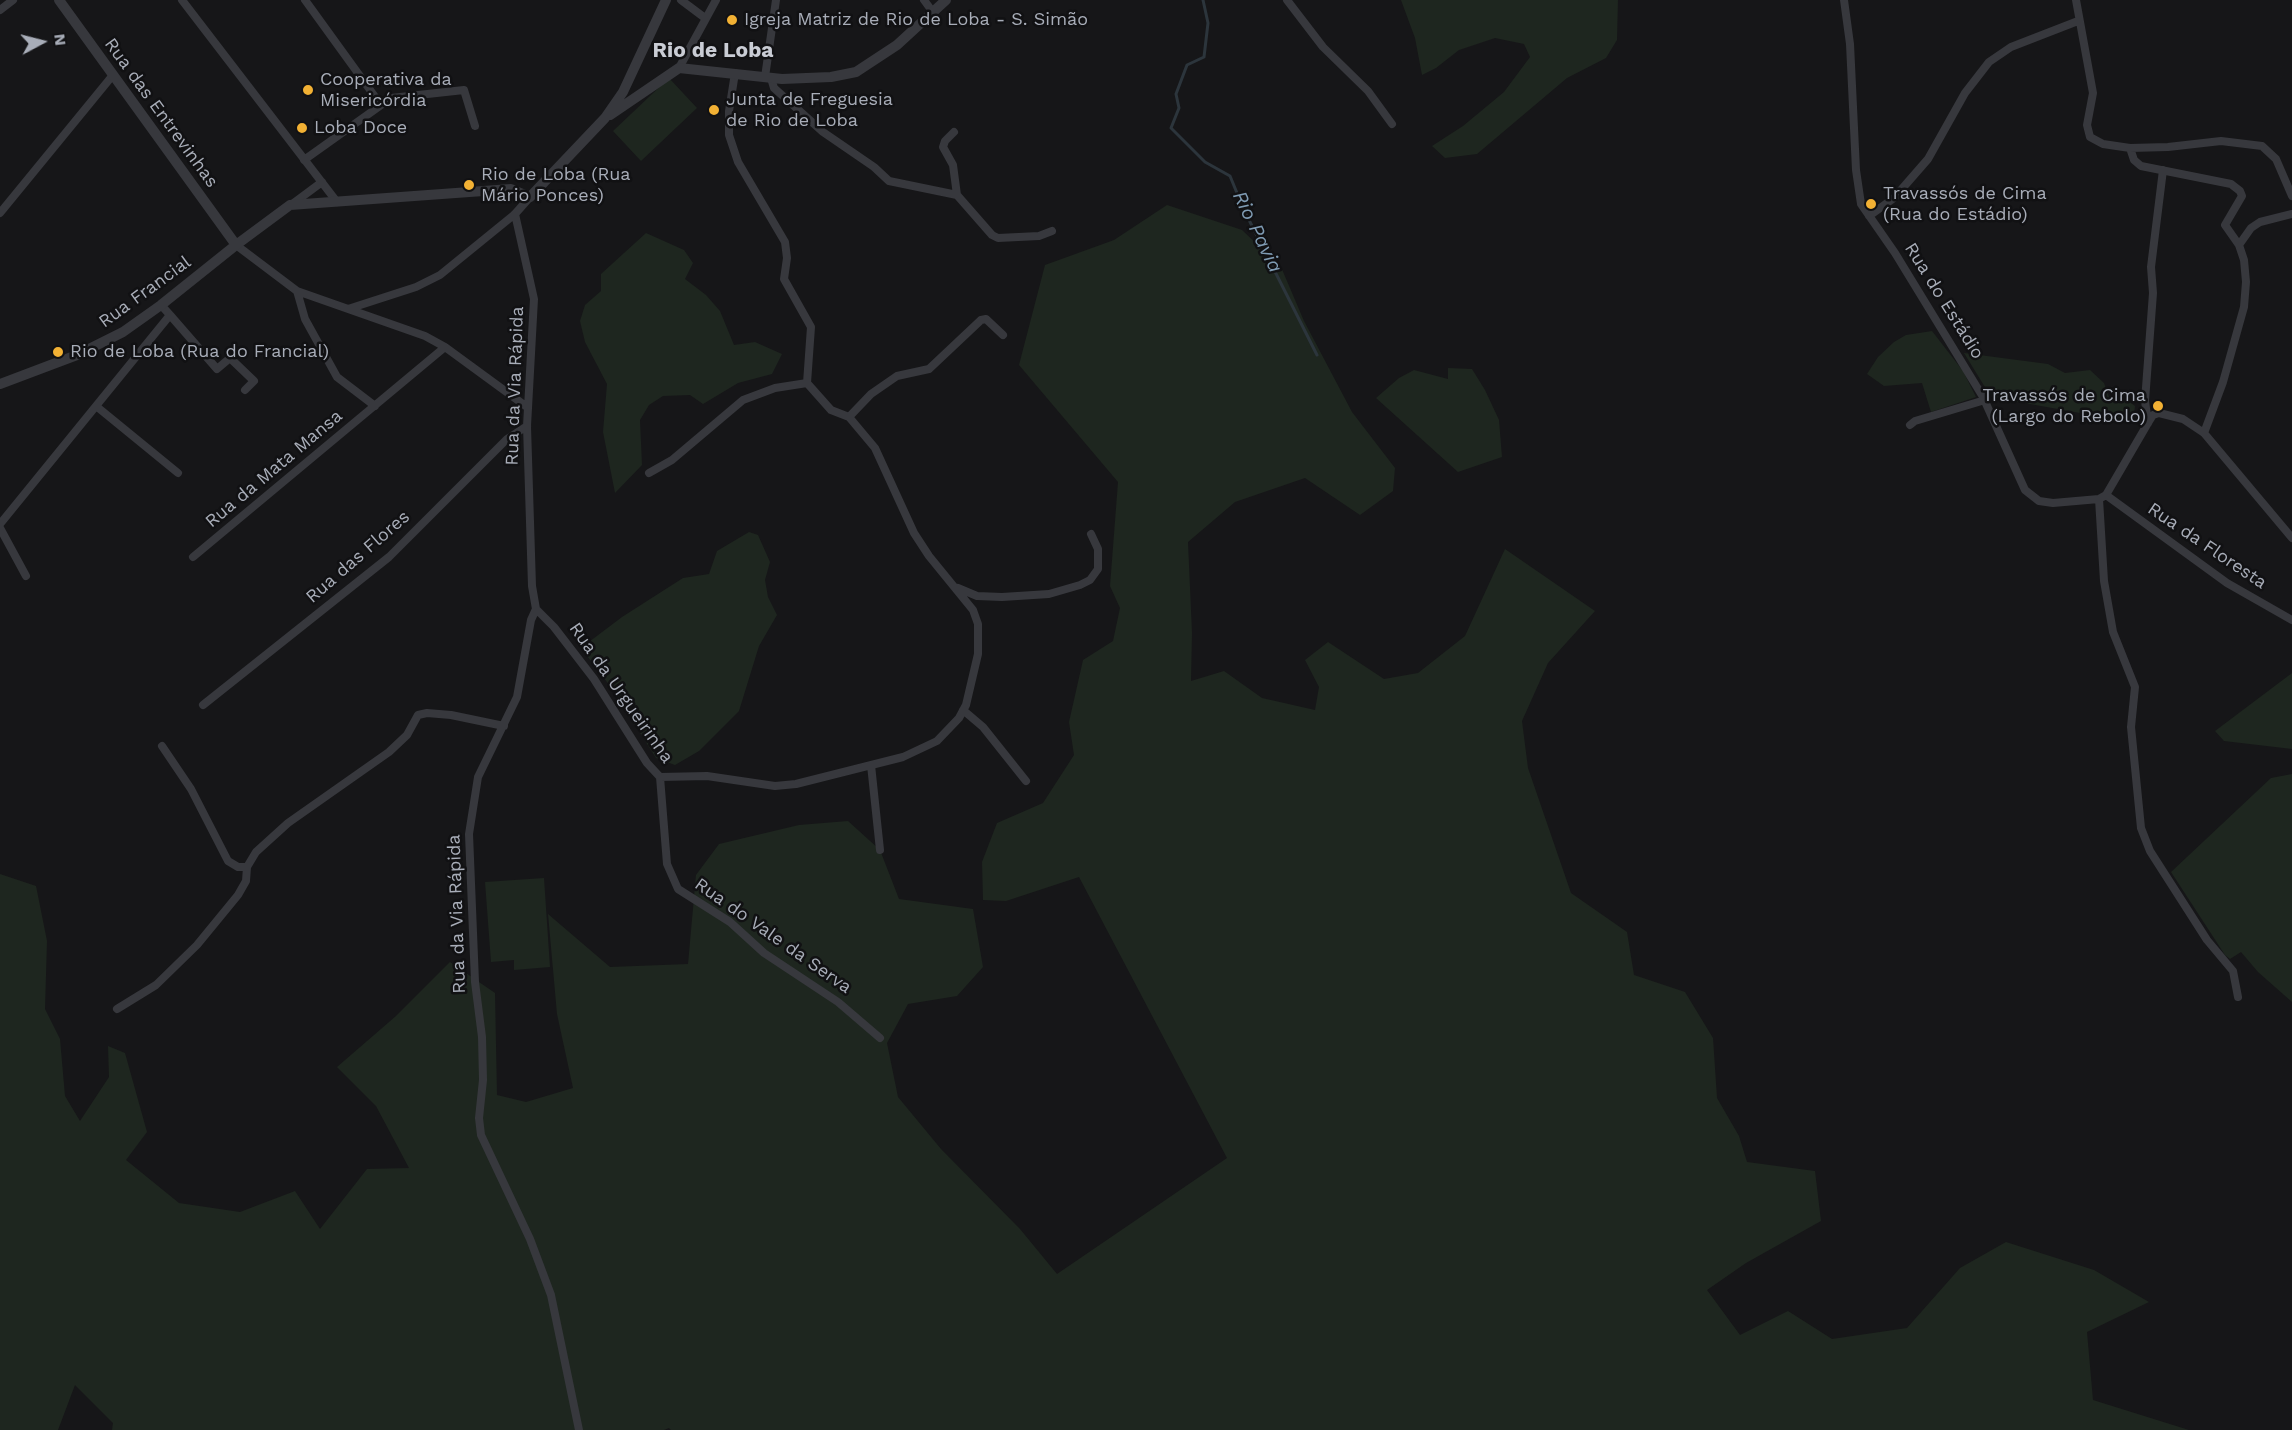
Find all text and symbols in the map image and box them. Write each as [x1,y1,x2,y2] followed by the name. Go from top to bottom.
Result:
[744,9,1088,31] place label: Igreja Matriz de Rio de Loba - S. Simão
[12,12,72,72] north arrow
[725,13,739,27] marker: Igreja Matriz de Rio de Loba - S. Simão
[50,33,71,47] text: N
[99,34,223,192] street label: Rua das Entrevinhas
[653,38,773,64] district label: Rio de Loba
[320,69,452,112] place label: Cooperativa da Misericórdia
[301,83,315,97] marker: Cooperativa da Misericórdia
[726,89,893,132] place label: Junta de Freguesia de Rio de Loba
[707,103,721,117] marker: Junta de Freguesia de Rio de Loba
[314,117,407,139] place label: Loba Doce
[295,121,309,135] marker: Loba Doce
[481,164,630,207] place label: Rio de Loba (Rua Mário Ponces)
[462,178,476,192] marker: Rio de Loba (Rua Mário Ponces)
[1883,183,2047,226] place label: Travassós de Cima (Rua do Estádio)
[1227,187,1287,277] water label: Rio Pavia
[1864,197,1878,211] marker: Travassós de Cima (Rua do Estádio)
[1900,239,1988,363] street label: Rua do Estádio
[95,251,195,333] street label: Rua Francial
[501,306,529,466] street label: Rua da Via Rápida
[70,341,329,363] place label: Rio de Loba (Rua do Francial)
[51,345,65,359] marker: Rio de Loba (Rua do Francial)
[1982,385,2146,428] place label: Travassós de Cima (Largo do Rebolo)
[2151,399,2165,413] marker: Travassós de Cima (Largo do Rebolo)
[201,405,347,533] street label: Rua da Mata Mansa
[2143,498,2271,594] street label: Rua da Floresta
[302,506,414,608] street label: Rua das Flores
[564,618,678,768] street label: Rua da Urgueirinha
[443,834,471,994] street label: Rua da Via Rápida
[690,874,856,998] street label: Rua do Vale da Serva

